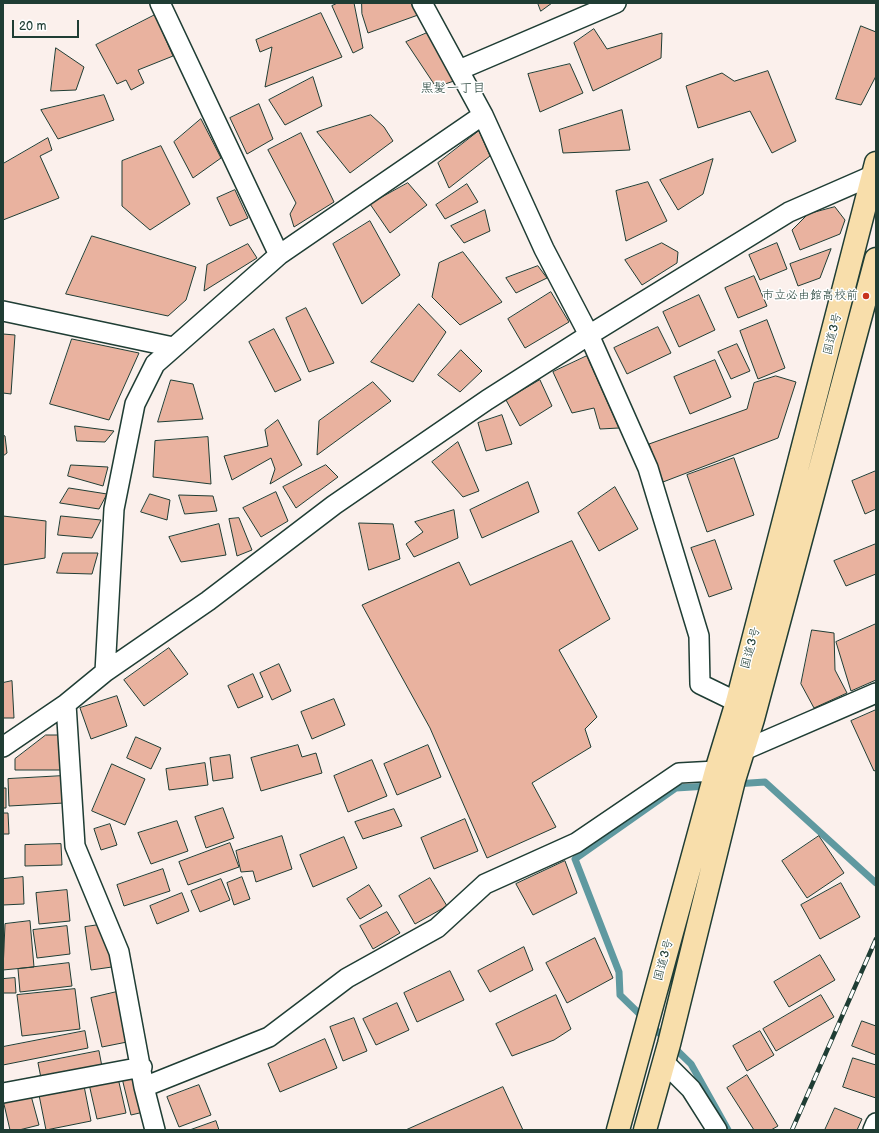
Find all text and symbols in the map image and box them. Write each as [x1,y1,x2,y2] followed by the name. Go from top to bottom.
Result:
[14,12,81,38] scale bar
[19,19,46,34] text: 20 m
[421,81,485,97] district label: 黒髪一丁目
[762,289,858,303] place label: 市立必由館高校前
[861,291,871,301] marker: 市立必由館高校前
[821,311,845,357] street label: 国道3号
[738,625,764,671] street label: 国道3号
[651,937,677,983] street label: 国道3号

